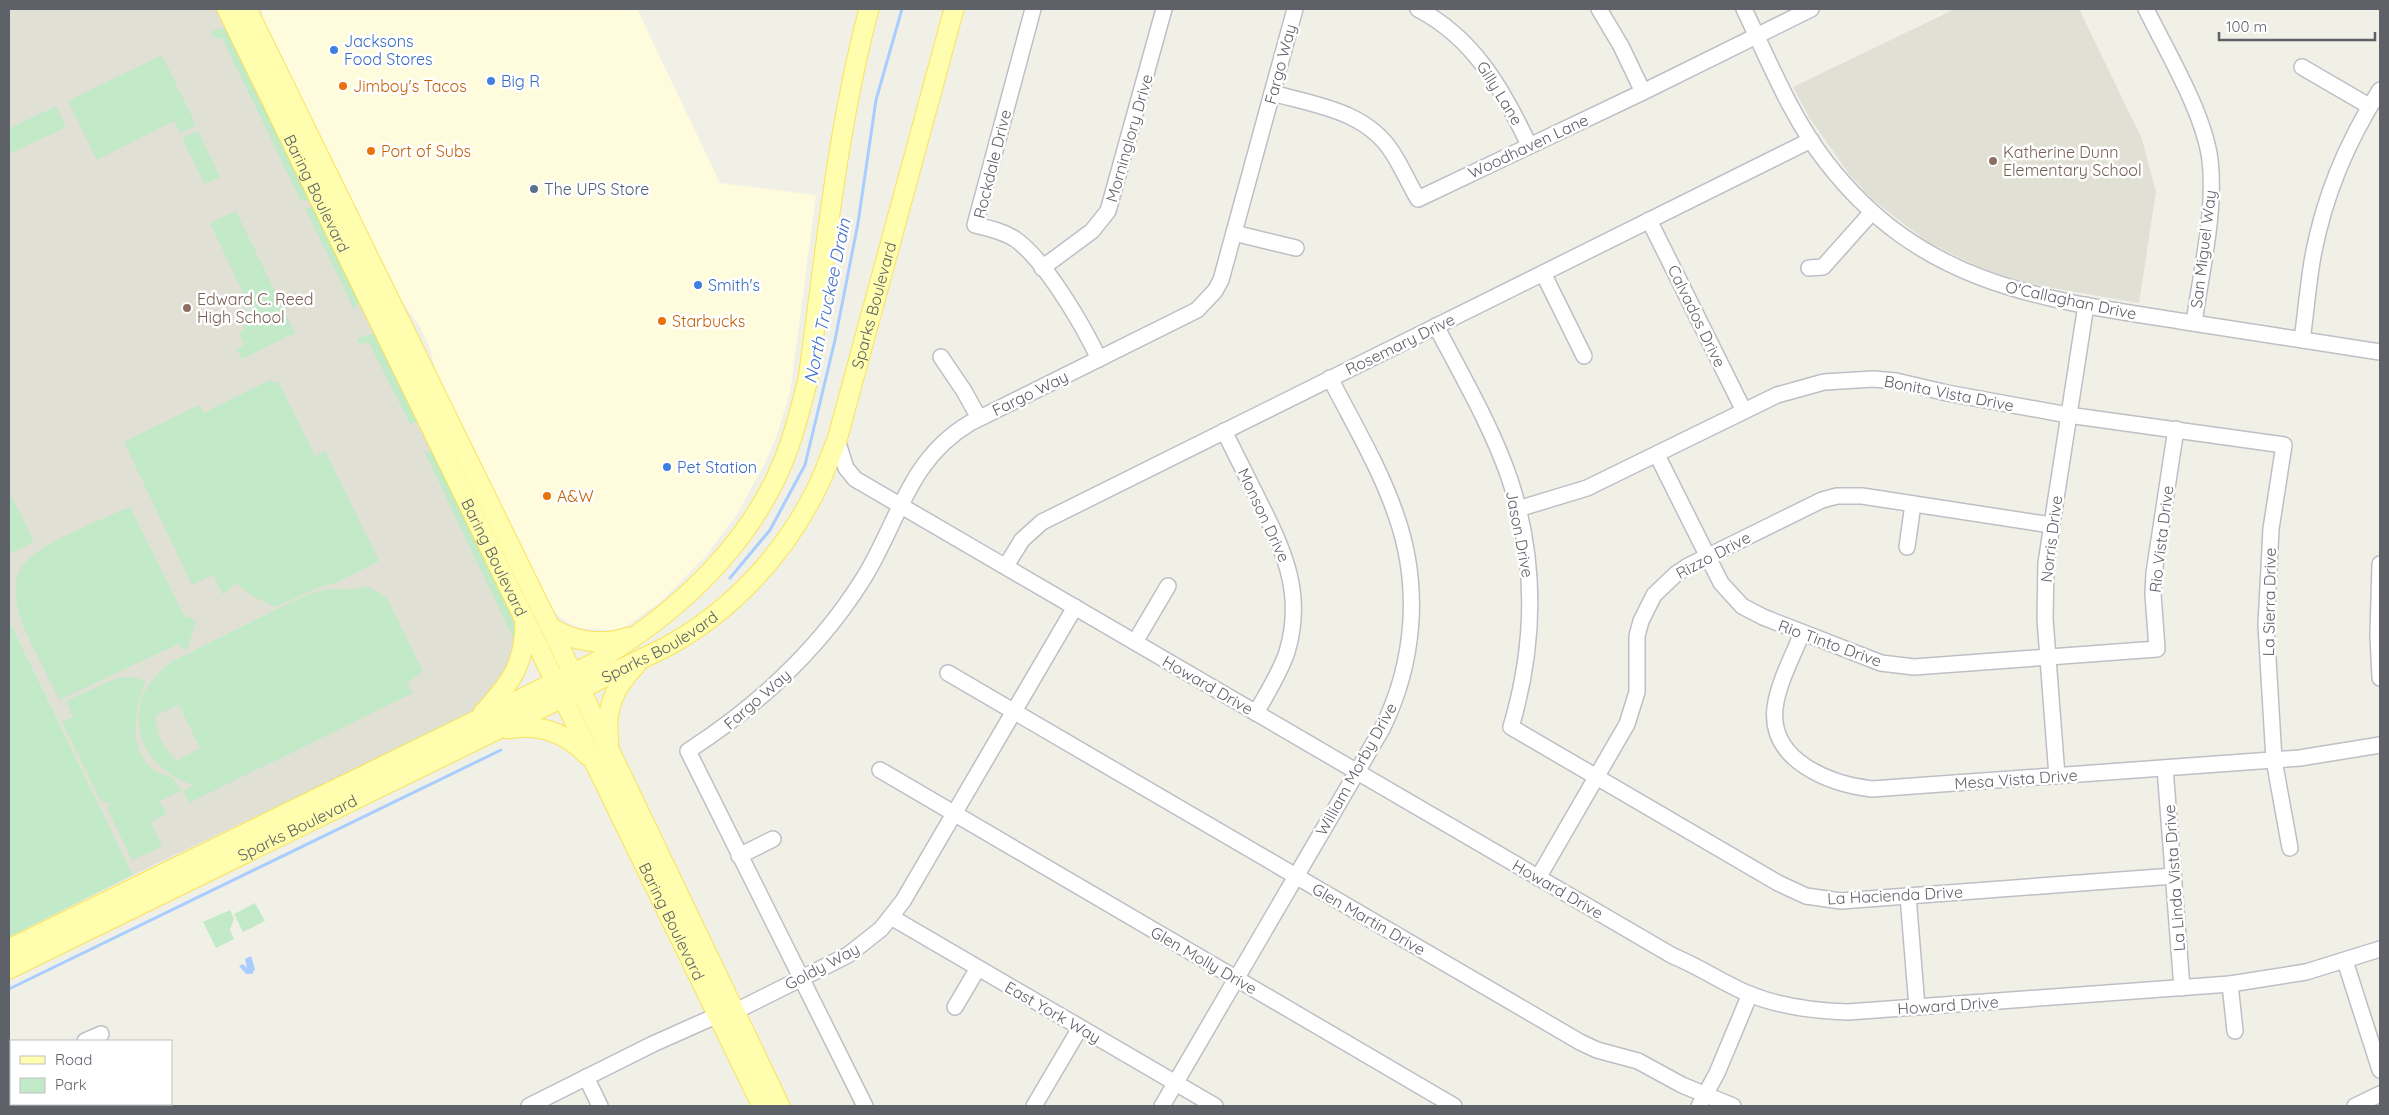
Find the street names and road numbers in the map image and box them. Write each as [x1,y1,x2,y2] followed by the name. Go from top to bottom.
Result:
[1260,22,1300,106] street label: Fargo Way
[1473,57,1527,129] street label: Gilly Lane
[1101,72,1157,204] street label: Morninglory Drive
[969,107,1015,221] street label: Rockdale Drive
[1465,109,1591,183] street label: Woodhaven Lane
[280,131,354,255] street label: Baring Boulevard
[2186,189,2220,309] street label: San Miguel Way
[847,240,900,371] street label: Sparks Boulevard
[1664,262,1730,370] street label: Calvados Drive
[2004,276,2138,324] street label: O'Callaghan Drive
[1342,309,1458,379] street label: Rosemary Drive
[989,366,1071,420] street label: Fargo Way
[1882,371,2016,415] street label: Bonita Vista Drive
[1233,465,1295,565] street label: Monson Drive
[2145,484,2177,594] street label: Rio Vista Drive
[1502,489,1538,579] street label: Jason Drive
[2036,494,2066,584] street label: Norris Drive
[457,495,532,619] street label: Baring Boulevard
[1672,527,1754,583] street label: Rizzo Drive
[2258,547,2280,657] street label: La Sierra Drive
[598,606,722,687] street label: Sparks Boulevard
[1776,615,1884,671] street label: Rio Tinto Drive
[1159,651,1257,719] street label: Howard Drive
[719,665,795,733] street label: Fargo Way
[1311,699,1401,839] street label: William Morby Drive
[1954,765,2078,793] street label: Mesa Vista Drive
[234,790,360,865] street label: Sparks Boulevard
[2159,804,2189,952] street label: La Linda Vista Drive
[1509,855,1607,923] street label: Howard Drive
[635,859,709,984] street label: Baring Boulevard
[1309,878,1429,960] street label: Glen Martin Drive
[1827,881,1963,909] street label: La Hacienda Drive
[1147,922,1261,998] street label: Glen Molly Drive
[781,938,863,994] street label: Goldy Way
[1002,977,1104,1047] street label: East York Way
[1897,991,1999,1019] street label: Howard Drive

